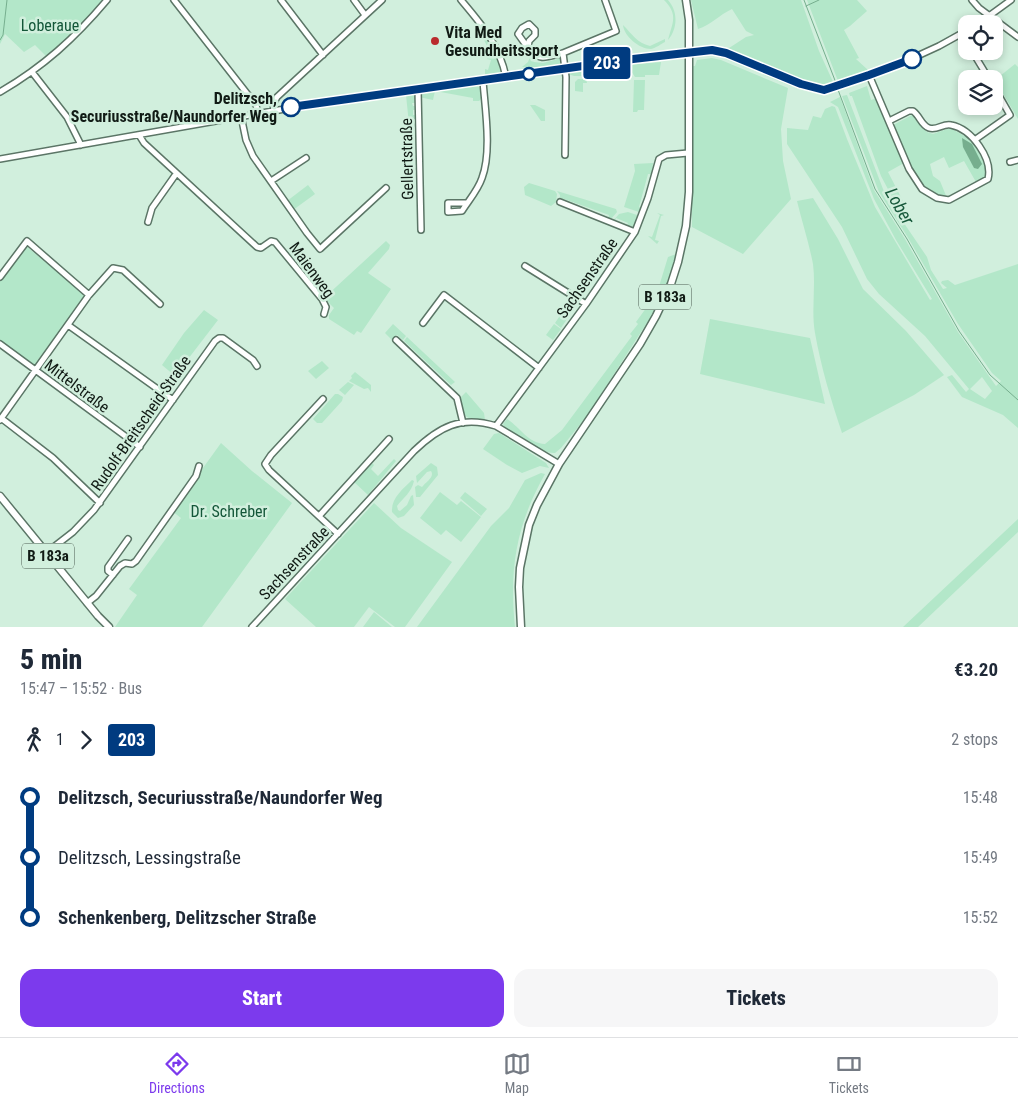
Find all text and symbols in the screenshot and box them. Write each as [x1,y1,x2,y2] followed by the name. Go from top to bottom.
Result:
[958,15,1003,115] map controls
[958,15,1003,60] button: locate
[21,16,79,35] park label: Loberaue
[445,23,559,60] place label: Vita Med Gesundheitssport
[429,35,441,47] marker: Vita Med Gesundheitssport
[578,47,636,79] line badge: 203
[902,49,922,69] unlabelled marker
[593,52,621,73] text: 203
[522,67,536,81] unlabelled marker
[958,70,1003,115] button: layers
[71,89,277,126] place label: Delitzsch, Securiusstraße/Naundorfer Weg
[281,97,301,117] marker: Delitzsch, Securiusstraße/Naundorfer Weg
[397,118,417,200] street label: Gellertstraße
[881,184,919,229] water label: Lober
[552,234,622,322] street label: Sachsenstraße
[285,238,339,302] street label: Maienweg
[639,284,691,310] road number: B 183a
[87,352,195,494] street label: Rudolf-Breitscheid-Straße
[41,355,113,417] street label: Mittelstraße
[191,502,268,521] park label: Dr. Schreber
[255,522,333,604] street label: Sachsenstraße
[22,544,74,568] road number: B 183a
[20,643,82,676] text: 5 min
[954,658,998,681] text: €3.20
[20,679,142,698] text: 15:47 – 15:52 · Bus
[20,726,48,754] icon: walk
[72,726,100,754] icon: forward
[118,729,145,750] text: 203
[56,730,64,749] text: 1
[951,730,998,749] text: 2 stops
[58,786,382,809] text: Delitzsch, Securiusstraße/Naundorfer Weg
[963,788,998,807] text: 15:48
[58,846,241,869] text: Delitzsch, Lessingstraße
[963,848,998,867] text: 15:49
[58,906,316,929] text: Schenkenberg, Delitzscher Straße
[963,908,998,927] text: 15:52
[20,969,504,1027] button: Start
[514,969,998,1027] button: Tickets
[149,1050,205,1096] tab: Directions
[503,1050,531,1096] tab: Map
[829,1050,869,1096] tab: Tickets

